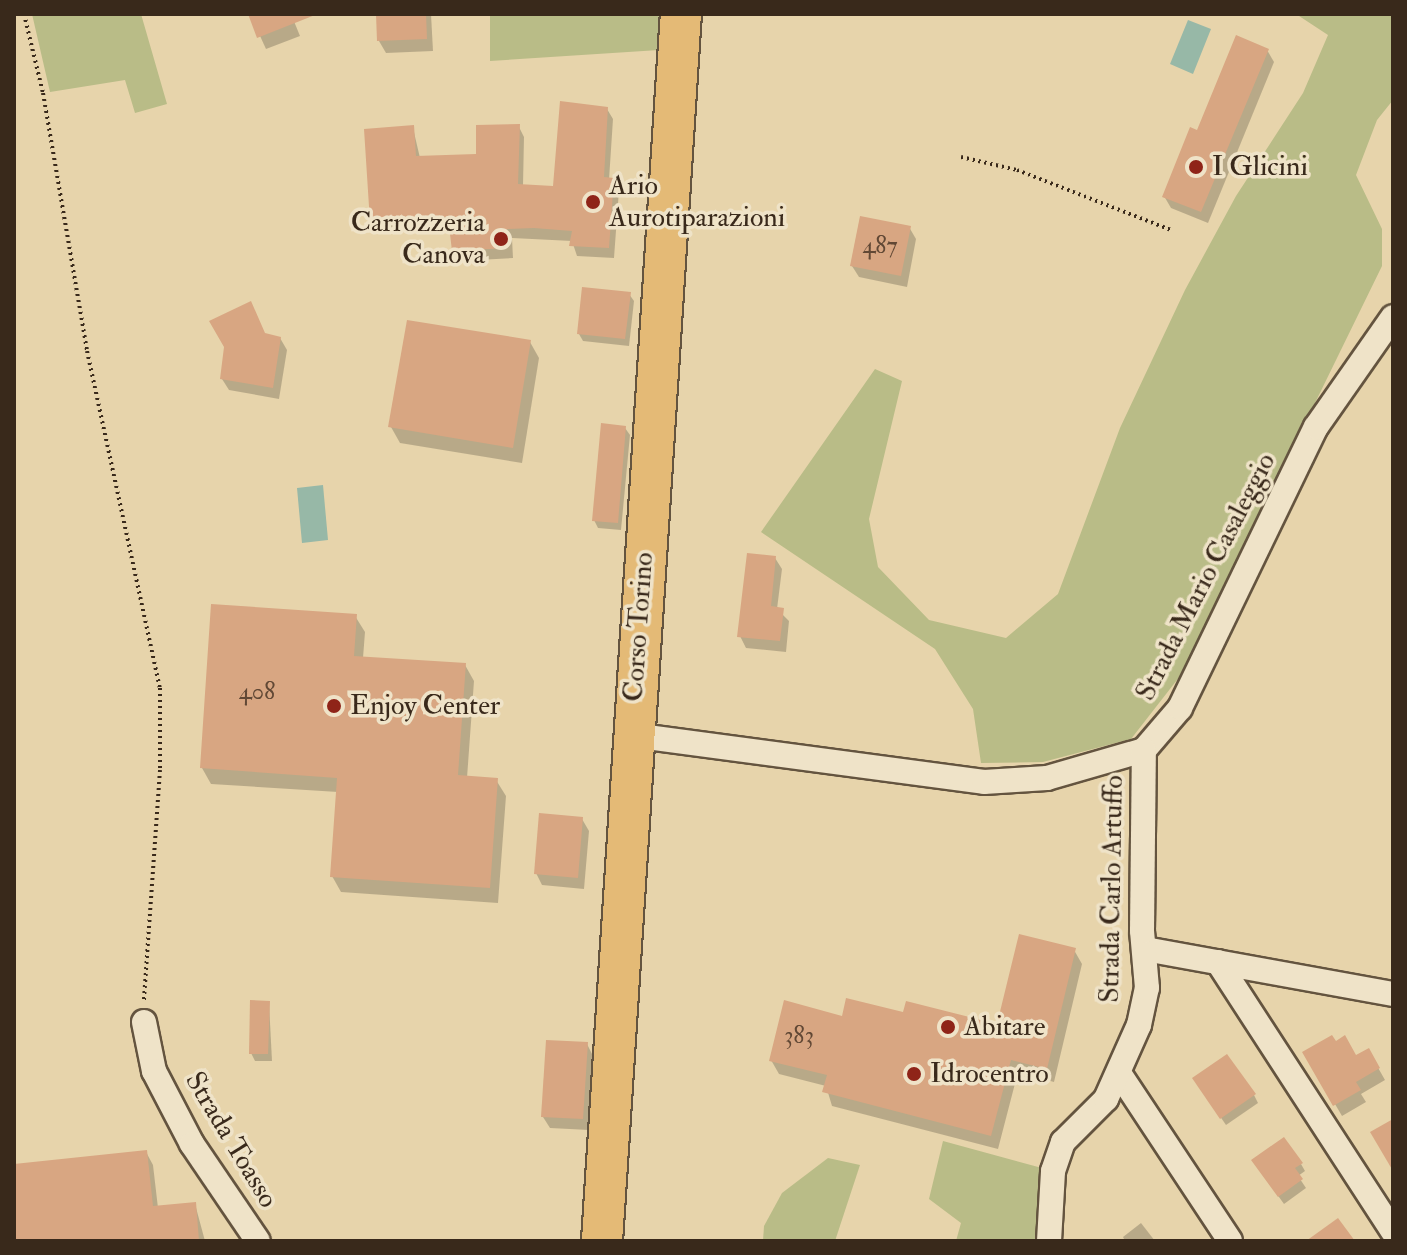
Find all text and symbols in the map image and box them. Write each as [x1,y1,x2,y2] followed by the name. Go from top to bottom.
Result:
[1212,150,1308,184] place label: I Glicini
[1187,158,1205,176] marker: I Glicini
[609,169,785,235] place label: Ario Aurotiparazioni
[584,193,602,211] marker: Ario Aurotiparazioni
[351,206,485,272] place label: Carrozzeria Canova
[492,230,510,248] marker: Carrozzeria Canova
[862,232,898,260] house number: 487
[1129,448,1283,706] street label: Strada Mario Casaleggio
[617,551,661,703] street label: Corso Torino
[239,678,275,706] house number: 408
[350,689,500,723] place label: Enjoy Center
[325,697,343,715] marker: Enjoy Center
[1093,775,1131,1003] street label: Strada Carlo Artuffo
[964,1010,1045,1044] place label: Abitare
[939,1018,957,1036] marker: Abitare
[784,1022,814,1050] house number: 383
[930,1057,1049,1091] place label: Idrocentro
[905,1065,923,1083] marker: Idrocentro
[177,1066,285,1214] street label: Strada Toasso

